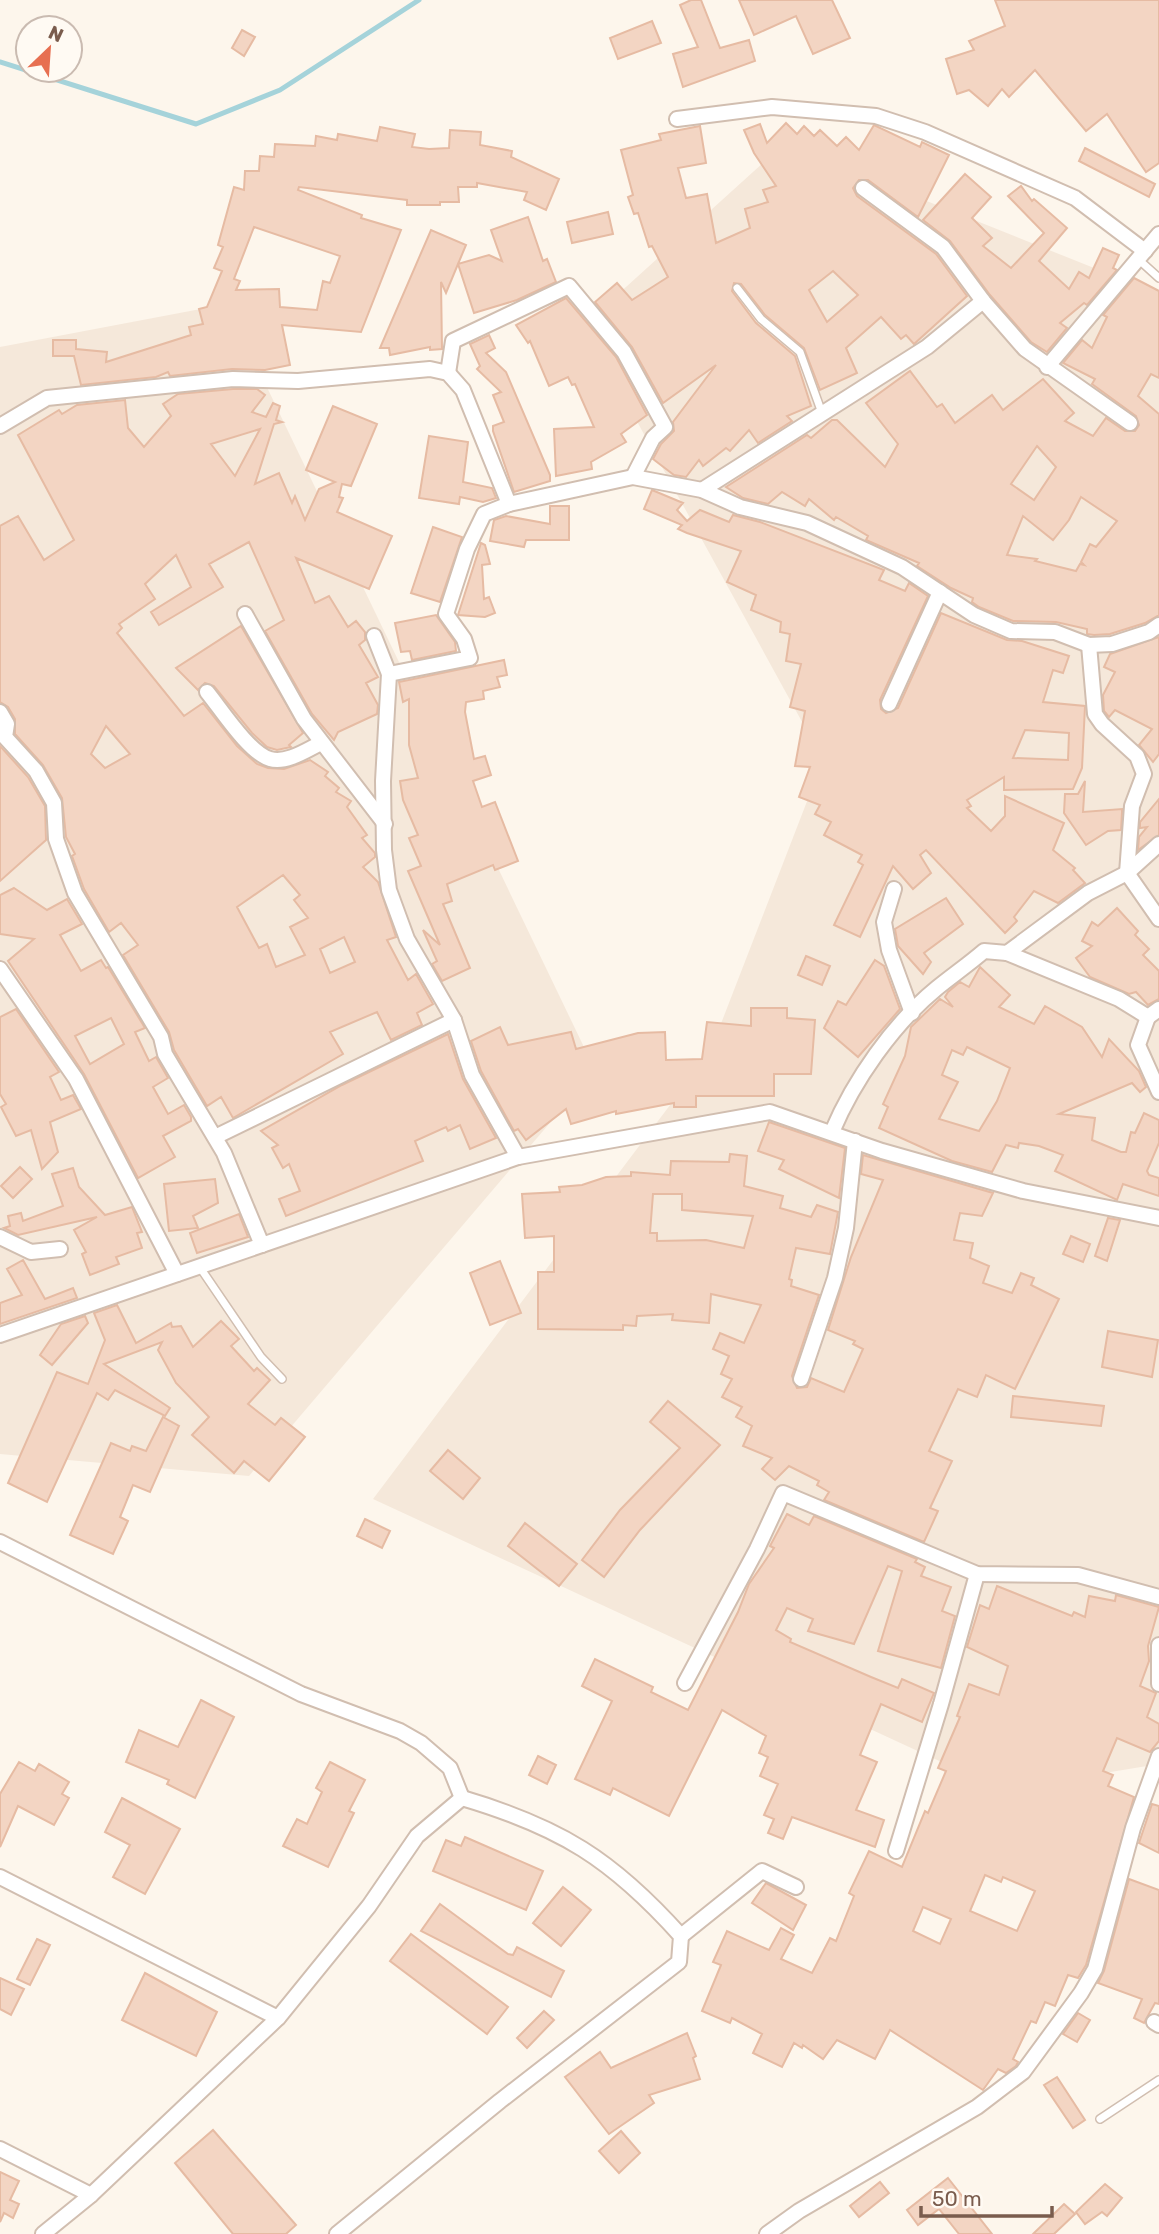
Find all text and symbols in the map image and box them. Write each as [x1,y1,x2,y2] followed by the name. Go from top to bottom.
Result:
[14,14,84,84] north arrow
[45,21,67,47] text: N
[921,2174,1052,2218] scale bar
[932,2186,982,2211] text: 50 m

